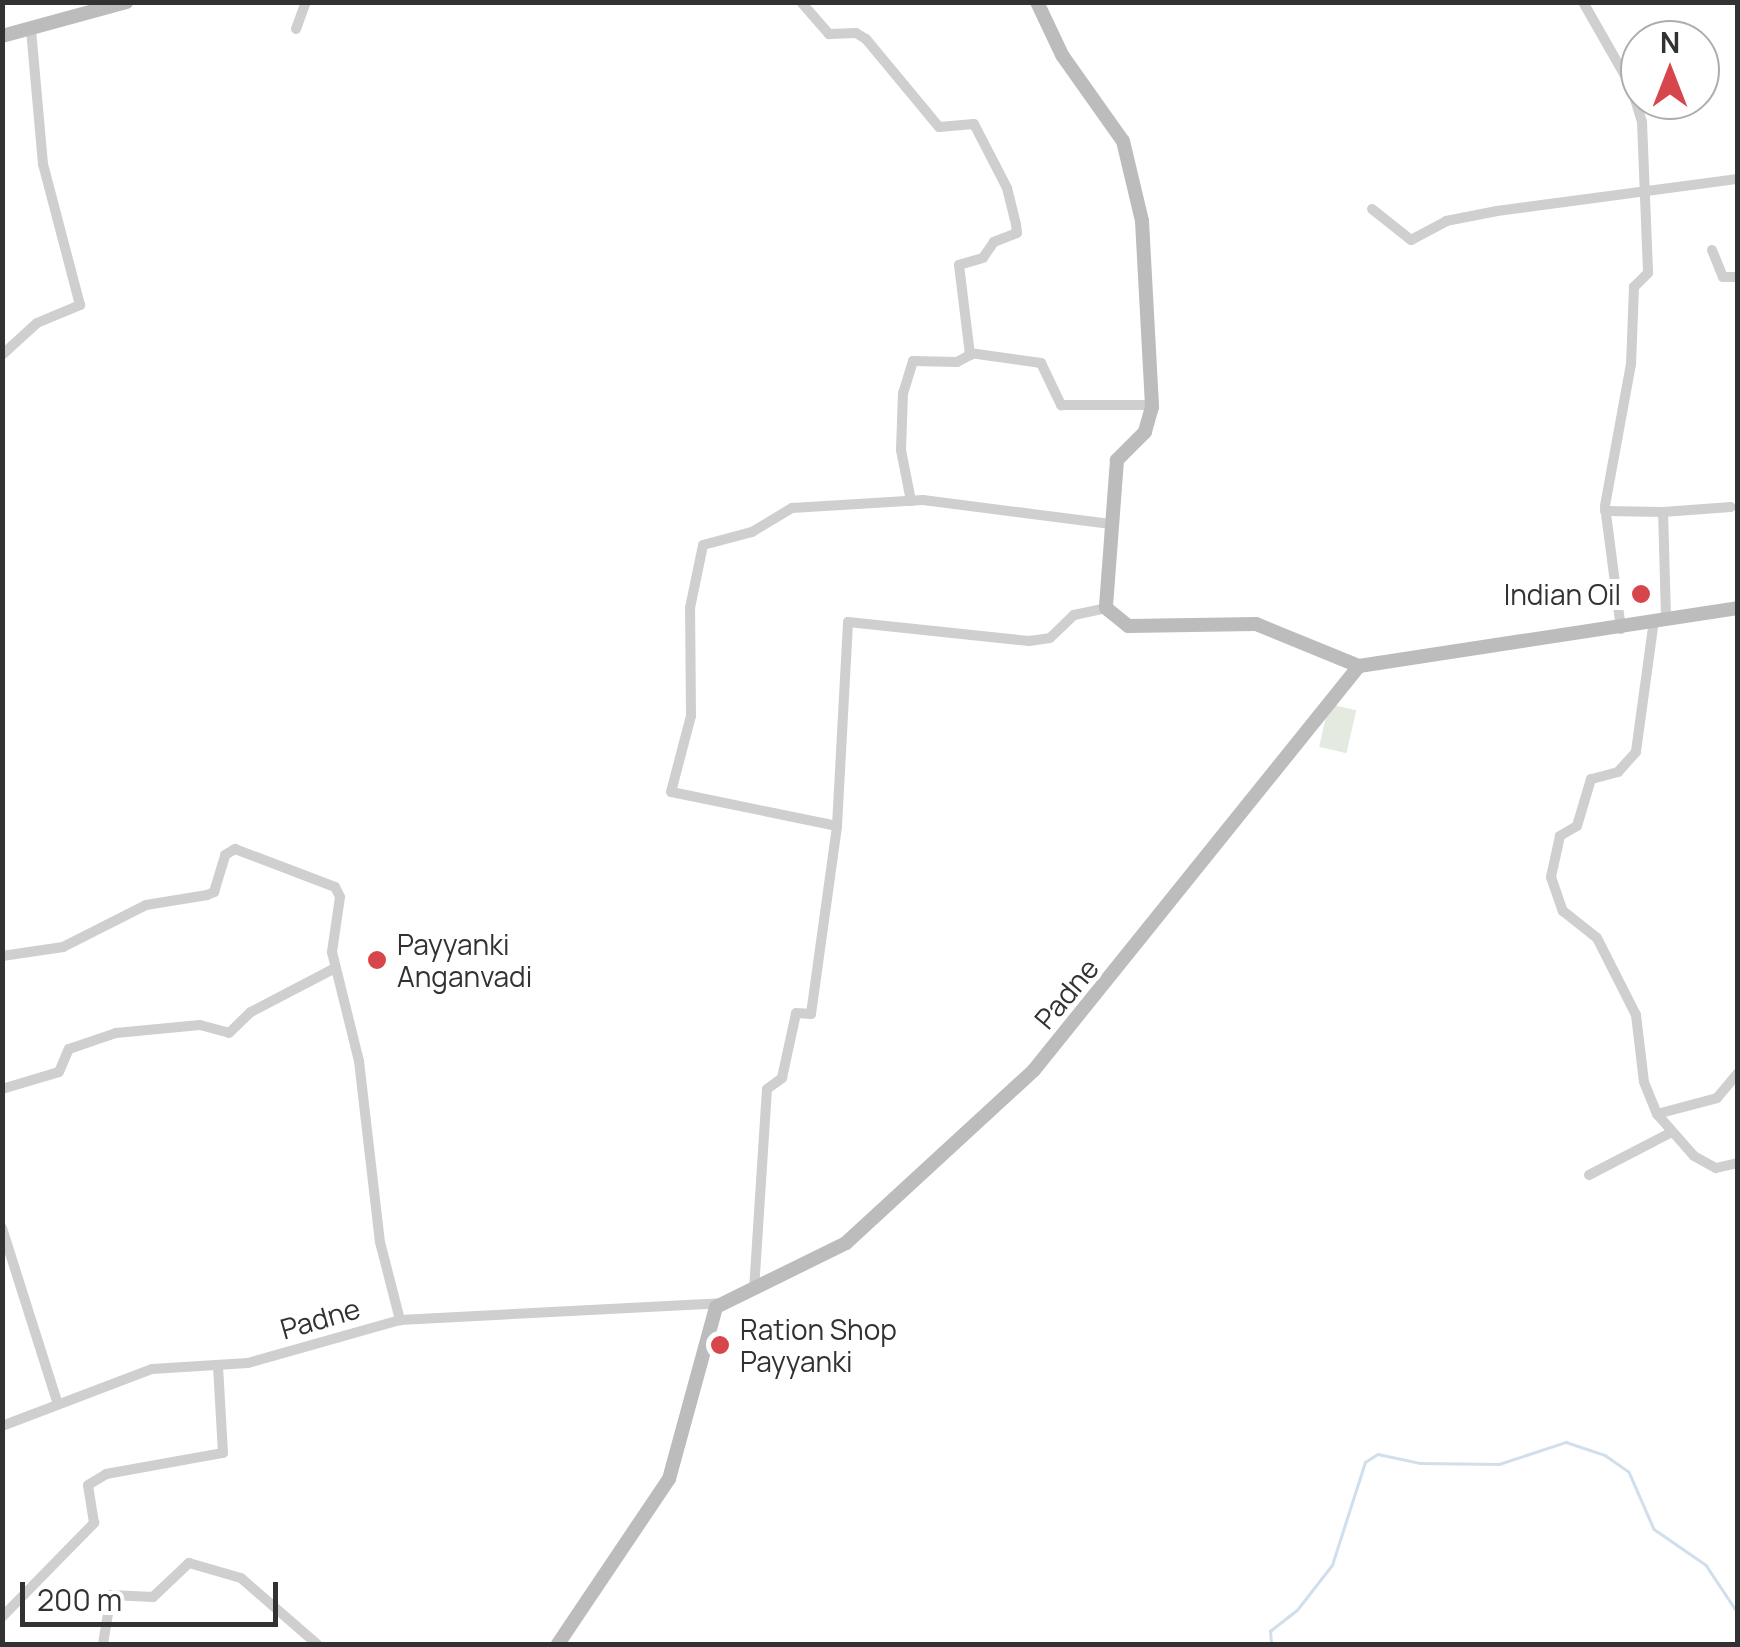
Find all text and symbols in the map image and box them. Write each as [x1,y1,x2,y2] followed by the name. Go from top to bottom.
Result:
[1620,20,1720,120] north arrow
[1660,23,1680,61] text: N
[1504,577,1621,611] place label: Indian Oil
[1630,583,1652,605] marker: Indian Oil
[397,927,532,993] place label: Payyanki Anganvadi
[366,949,388,971] marker: Payyanki Anganvadi
[1027,951,1105,1035] street label: Padne
[276,1291,364,1345] street label: Padne
[740,1312,897,1378] place label: Ration Shop Payyanki
[709,1334,731,1356] marker: Ration Shop Payyanki
[25,1562,282,1624] scale bar
[37,1579,122,1620] text: 200 m

